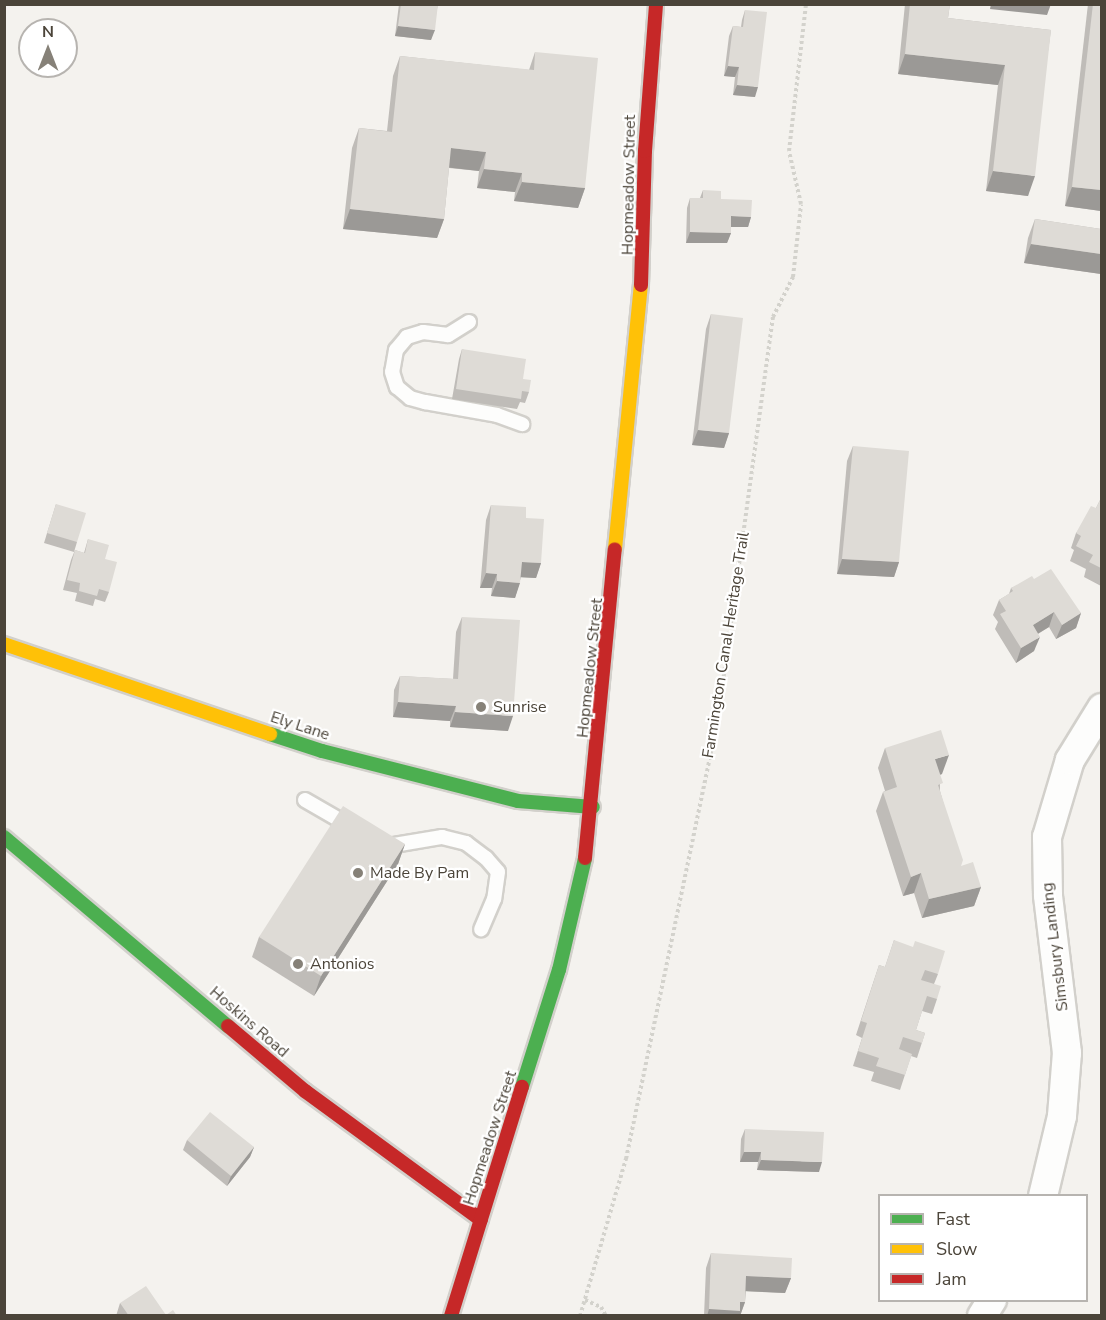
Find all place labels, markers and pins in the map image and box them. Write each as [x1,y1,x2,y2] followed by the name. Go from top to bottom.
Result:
[493,697,547,717] place label: Sunrise
[474,700,488,714] marker: Sunrise
[370,863,469,883] place label: Made By Pam
[351,866,365,880] marker: Made By Pam
[310,954,375,974] place label: Antonios
[291,957,305,971] marker: Antonios

